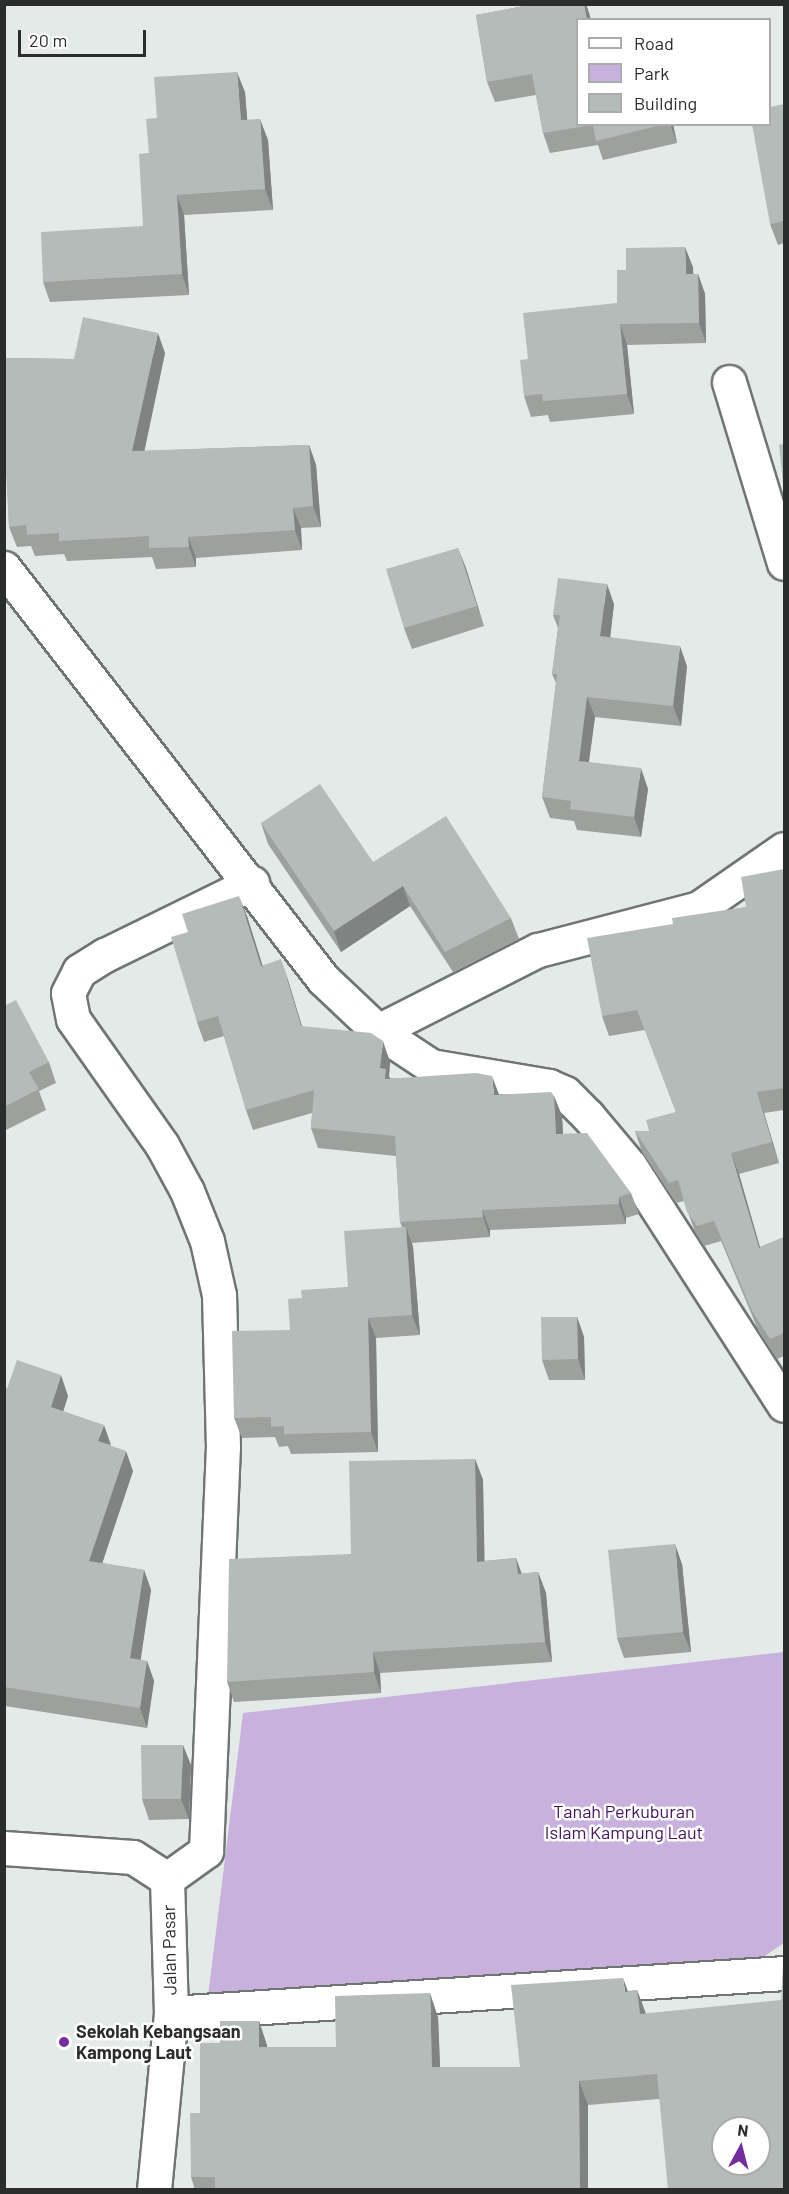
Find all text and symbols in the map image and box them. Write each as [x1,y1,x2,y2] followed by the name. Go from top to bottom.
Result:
[21,18,148,56] scale bar
[576,18,771,126] legend
[29,29,67,51] text: 20 m
[634,32,674,54] text: Road
[634,62,669,84] text: Park
[634,92,697,114] text: Building
[545,1801,703,1844] park label: Tanah Perkuburan Islam Kampung Laut
[157,1905,181,1995] street label: Jalan Pasar
[76,2021,241,2064] place label: Sekolah Kebangsaan Kampong Laut
[57,2035,71,2049] marker: Sekolah Kebangsaan Kampong Laut
[711,2116,771,2176] north arrow
[737,2120,749,2140] text: N

